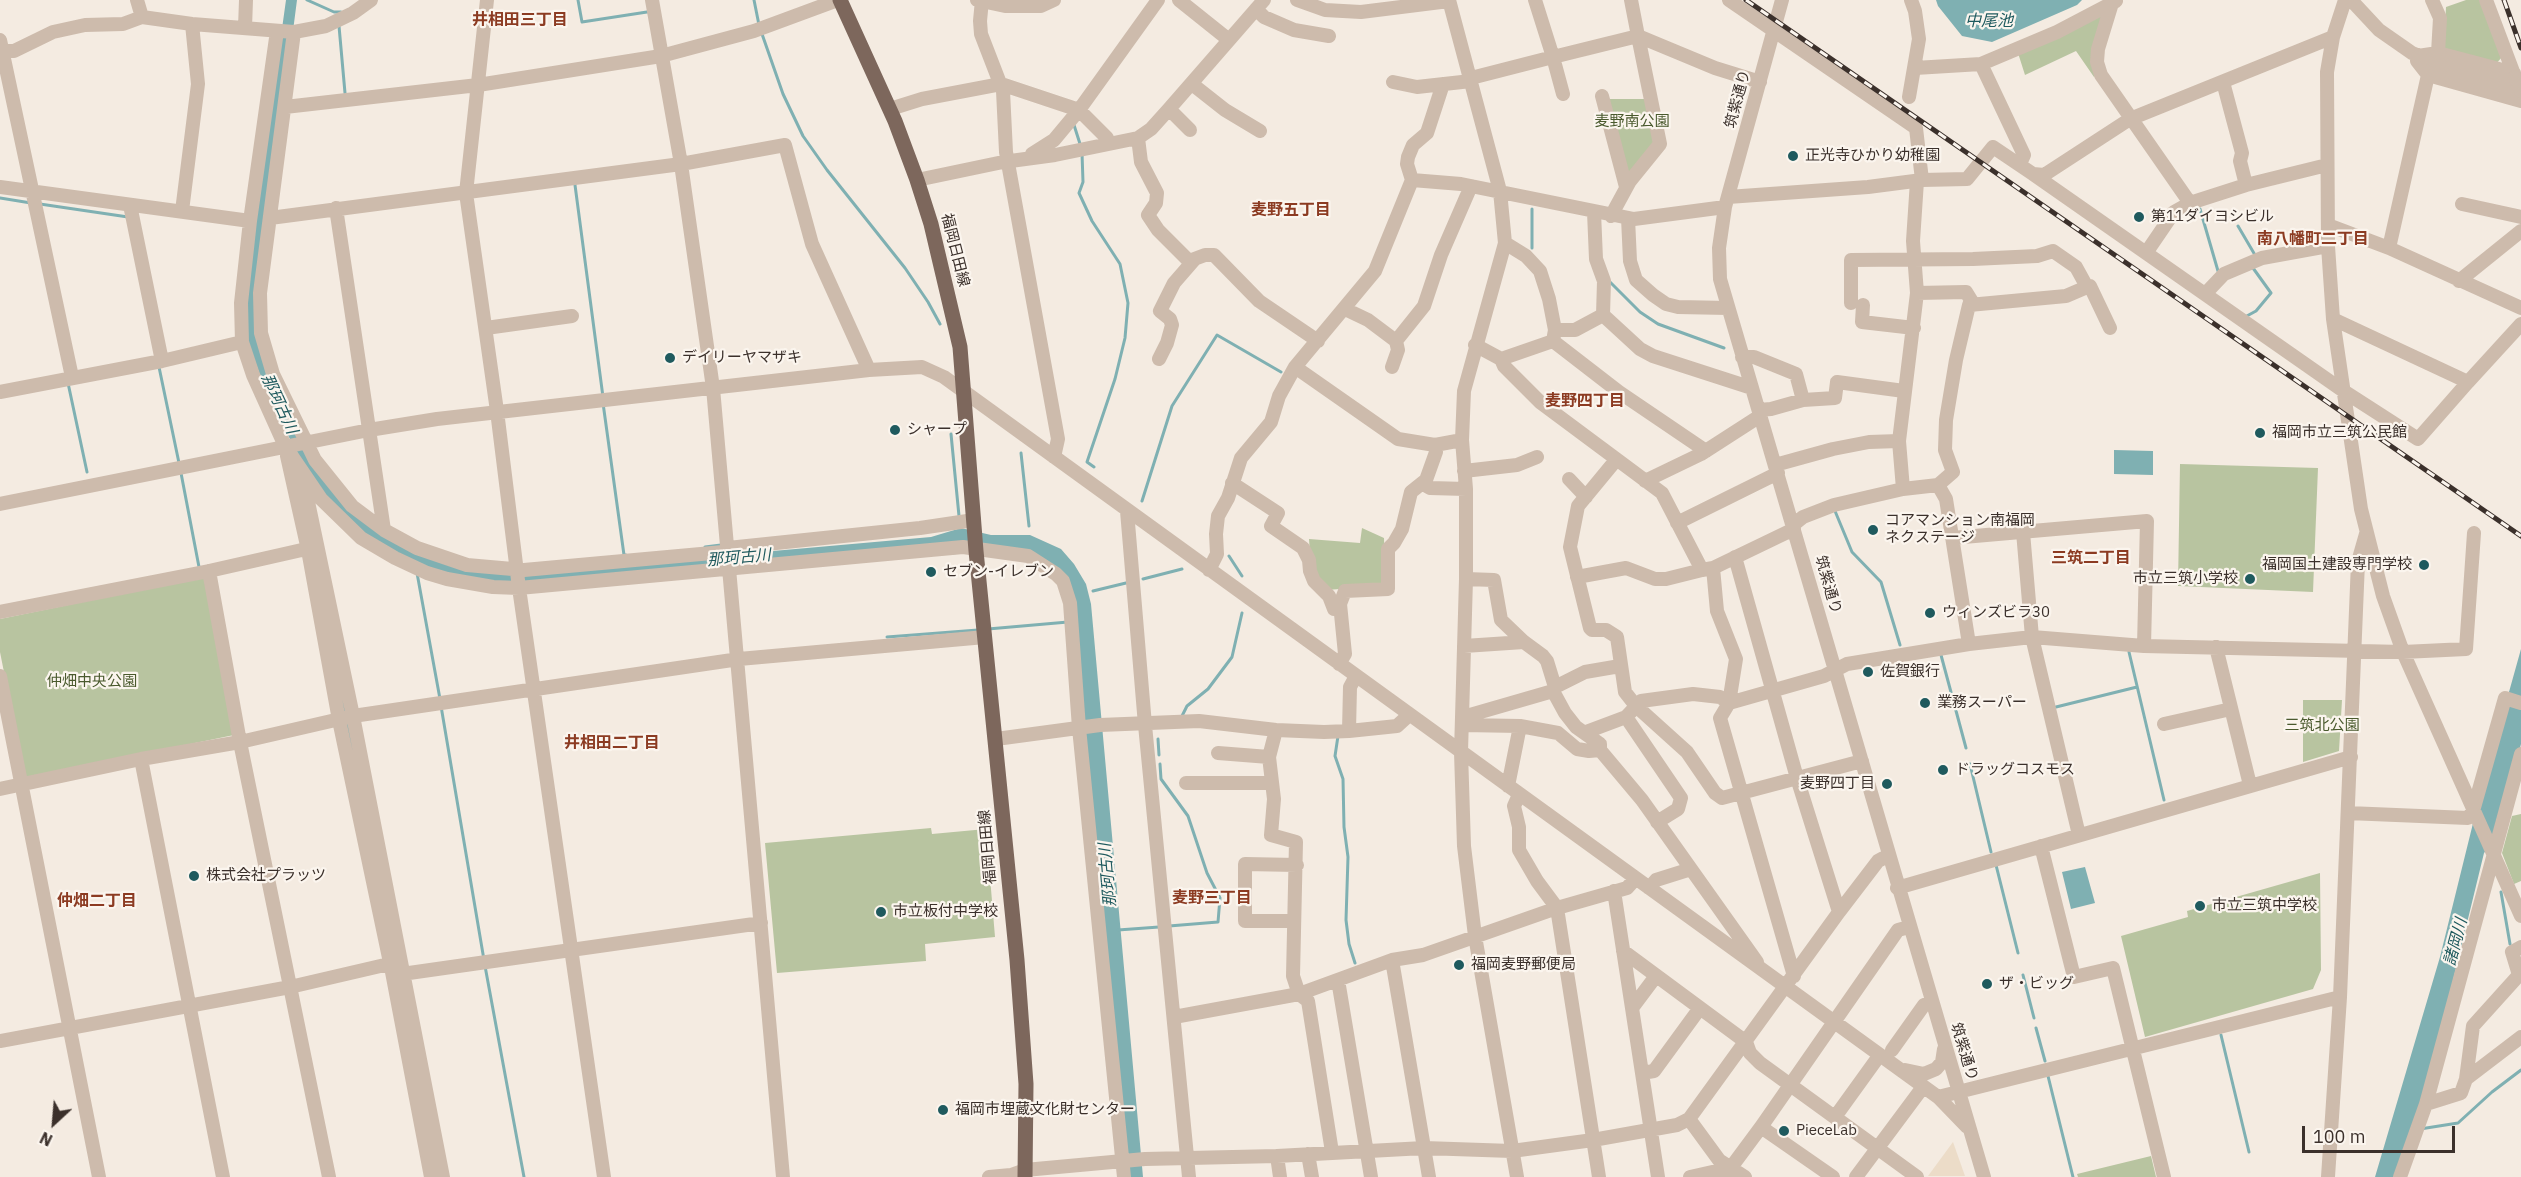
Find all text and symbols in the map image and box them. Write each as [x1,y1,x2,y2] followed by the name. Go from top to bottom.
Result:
[472,10,568,30] district label: 井相田三丁目
[1965,11,2013,31] water label: 中尾池
[1722,68,1754,130] street label: 筑紫通り
[1595,113,1669,131] park label: 麦野南公園
[1805,147,1940,165] place label: 正光寺ひかり幼稚園
[1786,149,1800,163] marker: 正光寺ひかり幼稚園
[1251,200,1331,220] district label: 麦野五丁目
[2151,208,2274,226] place label: 第11ダイヨシビル
[2132,210,2146,224] marker: 第11ダイヨシビル
[937,211,973,289] street label: 福岡日田線
[2257,229,2369,249] district label: 南八幡町二丁目
[682,349,802,367] place label: デイリーヤマザキ
[663,351,677,365] marker: デイリーヤマザキ
[257,371,301,437] water label: 那珂古川
[1545,391,1625,411] district label: 麦野四丁目
[907,421,967,439] place label: シャープ
[888,423,902,437] marker: シャープ
[2272,424,2407,442] place label: 福岡市立三筑公民館
[2253,426,2267,440] marker: 福岡市立三筑公民館
[1885,512,2035,547] place label: コアマンション南福岡 ネクステージ
[1866,523,1880,537] marker: コアマンション南福岡 ネクステージ
[706,546,772,570] water label: 那珂古川
[2051,548,2131,568] district label: 三筑二丁目
[1811,554,1845,616] street label: 筑紫通り
[2262,556,2412,574] place label: 福岡国土建設専門学校
[2417,558,2431,572] marker: 福岡国土建設専門学校
[943,563,1054,581] place label: セブン-イレブン
[924,565,938,579] marker: セブン-イレブン
[2133,570,2238,588] place label: 市立三筑小学校
[2243,572,2257,586] marker: 市立三筑小学校
[1942,604,2050,622] place label: ウィンズビラ30
[1923,606,1937,620] marker: ウィンズビラ30
[1880,663,1940,681] place label: 佐賀銀行
[1861,665,1875,679] marker: 佐賀銀行
[47,673,137,691] park label: 仲畑中央公園
[1937,694,2027,712] place label: 業務スーパー
[1918,696,1932,710] marker: 業務スーパー
[2285,717,2359,735] park label: 三筑北公園
[564,733,660,753] district label: 井相田二丁目
[1955,761,2075,779] place label: ドラッグコスモス
[1936,763,1950,777] marker: ドラッグコスモス
[1800,775,1875,793] place label: 麦野四丁目
[1880,777,1894,791] marker: 麦野四丁目
[976,809,1000,885] street label: 福岡日田線
[1096,842,1120,908] water label: 那珂古川
[206,867,326,885] place label: 株式会社プラッツ
[187,869,201,883] marker: 株式会社プラッツ
[1172,888,1252,908] district label: 麦野三丁目
[57,891,137,911] district label: 仲畑二丁目
[2212,897,2317,915] place label: 市立三筑中学校
[2193,899,2207,913] marker: 市立三筑中学校
[893,903,998,921] place label: 市立板付中学校
[874,905,888,919] marker: 市立板付中学校
[2441,916,2471,968] water label: 諸岡川
[1471,956,1576,974] place label: 福岡麦野郵便局
[1452,958,1466,972] marker: 福岡麦野郵便局
[1999,975,2074,993] place label: ザ・ビッグ
[1980,977,1994,991] marker: ザ・ビッグ
[1947,1021,1981,1083] street label: 筑紫通り
[24,1093,84,1153] north arrow
[955,1101,1135,1119] place label: 福岡市埋蔵文化財センター
[936,1103,950,1117] marker: 福岡市埋蔵文化財センター
[2305,1114,2458,1152] scale bar
[1796,1122,1857,1140] place label: PieceLab
[1777,1124,1791,1138] marker: PieceLab
[2313,1125,2365,1148] text: 100 m
[37,1128,56,1151] text: N

